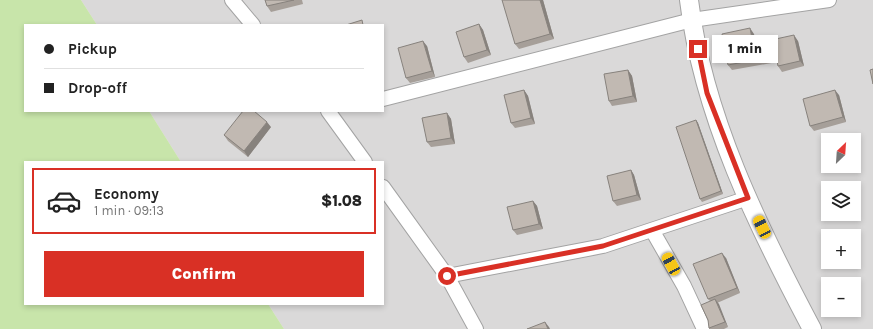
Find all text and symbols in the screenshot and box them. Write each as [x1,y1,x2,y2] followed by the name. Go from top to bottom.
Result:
[712,35,778,63] callout: 1 min
[68,40,117,58] text: Pickup
[689,40,707,58] route end
[728,41,762,56] text: 1 min
[68,79,127,97] text: Drop-off
[821,133,861,173] north arrow
[821,133,861,317] map controls
[821,181,861,221] button: layers
[46,183,82,219] icon: car
[94,185,159,203] text: Economy
[321,192,362,210] text: $1.08
[94,203,164,218] text: 1 min · 09:13
[751,214,773,240] car
[821,229,861,269] button: +
[44,251,364,297] button: Confirm
[660,251,682,277] car
[438,267,456,285] route start
[821,277,861,317] button: −

